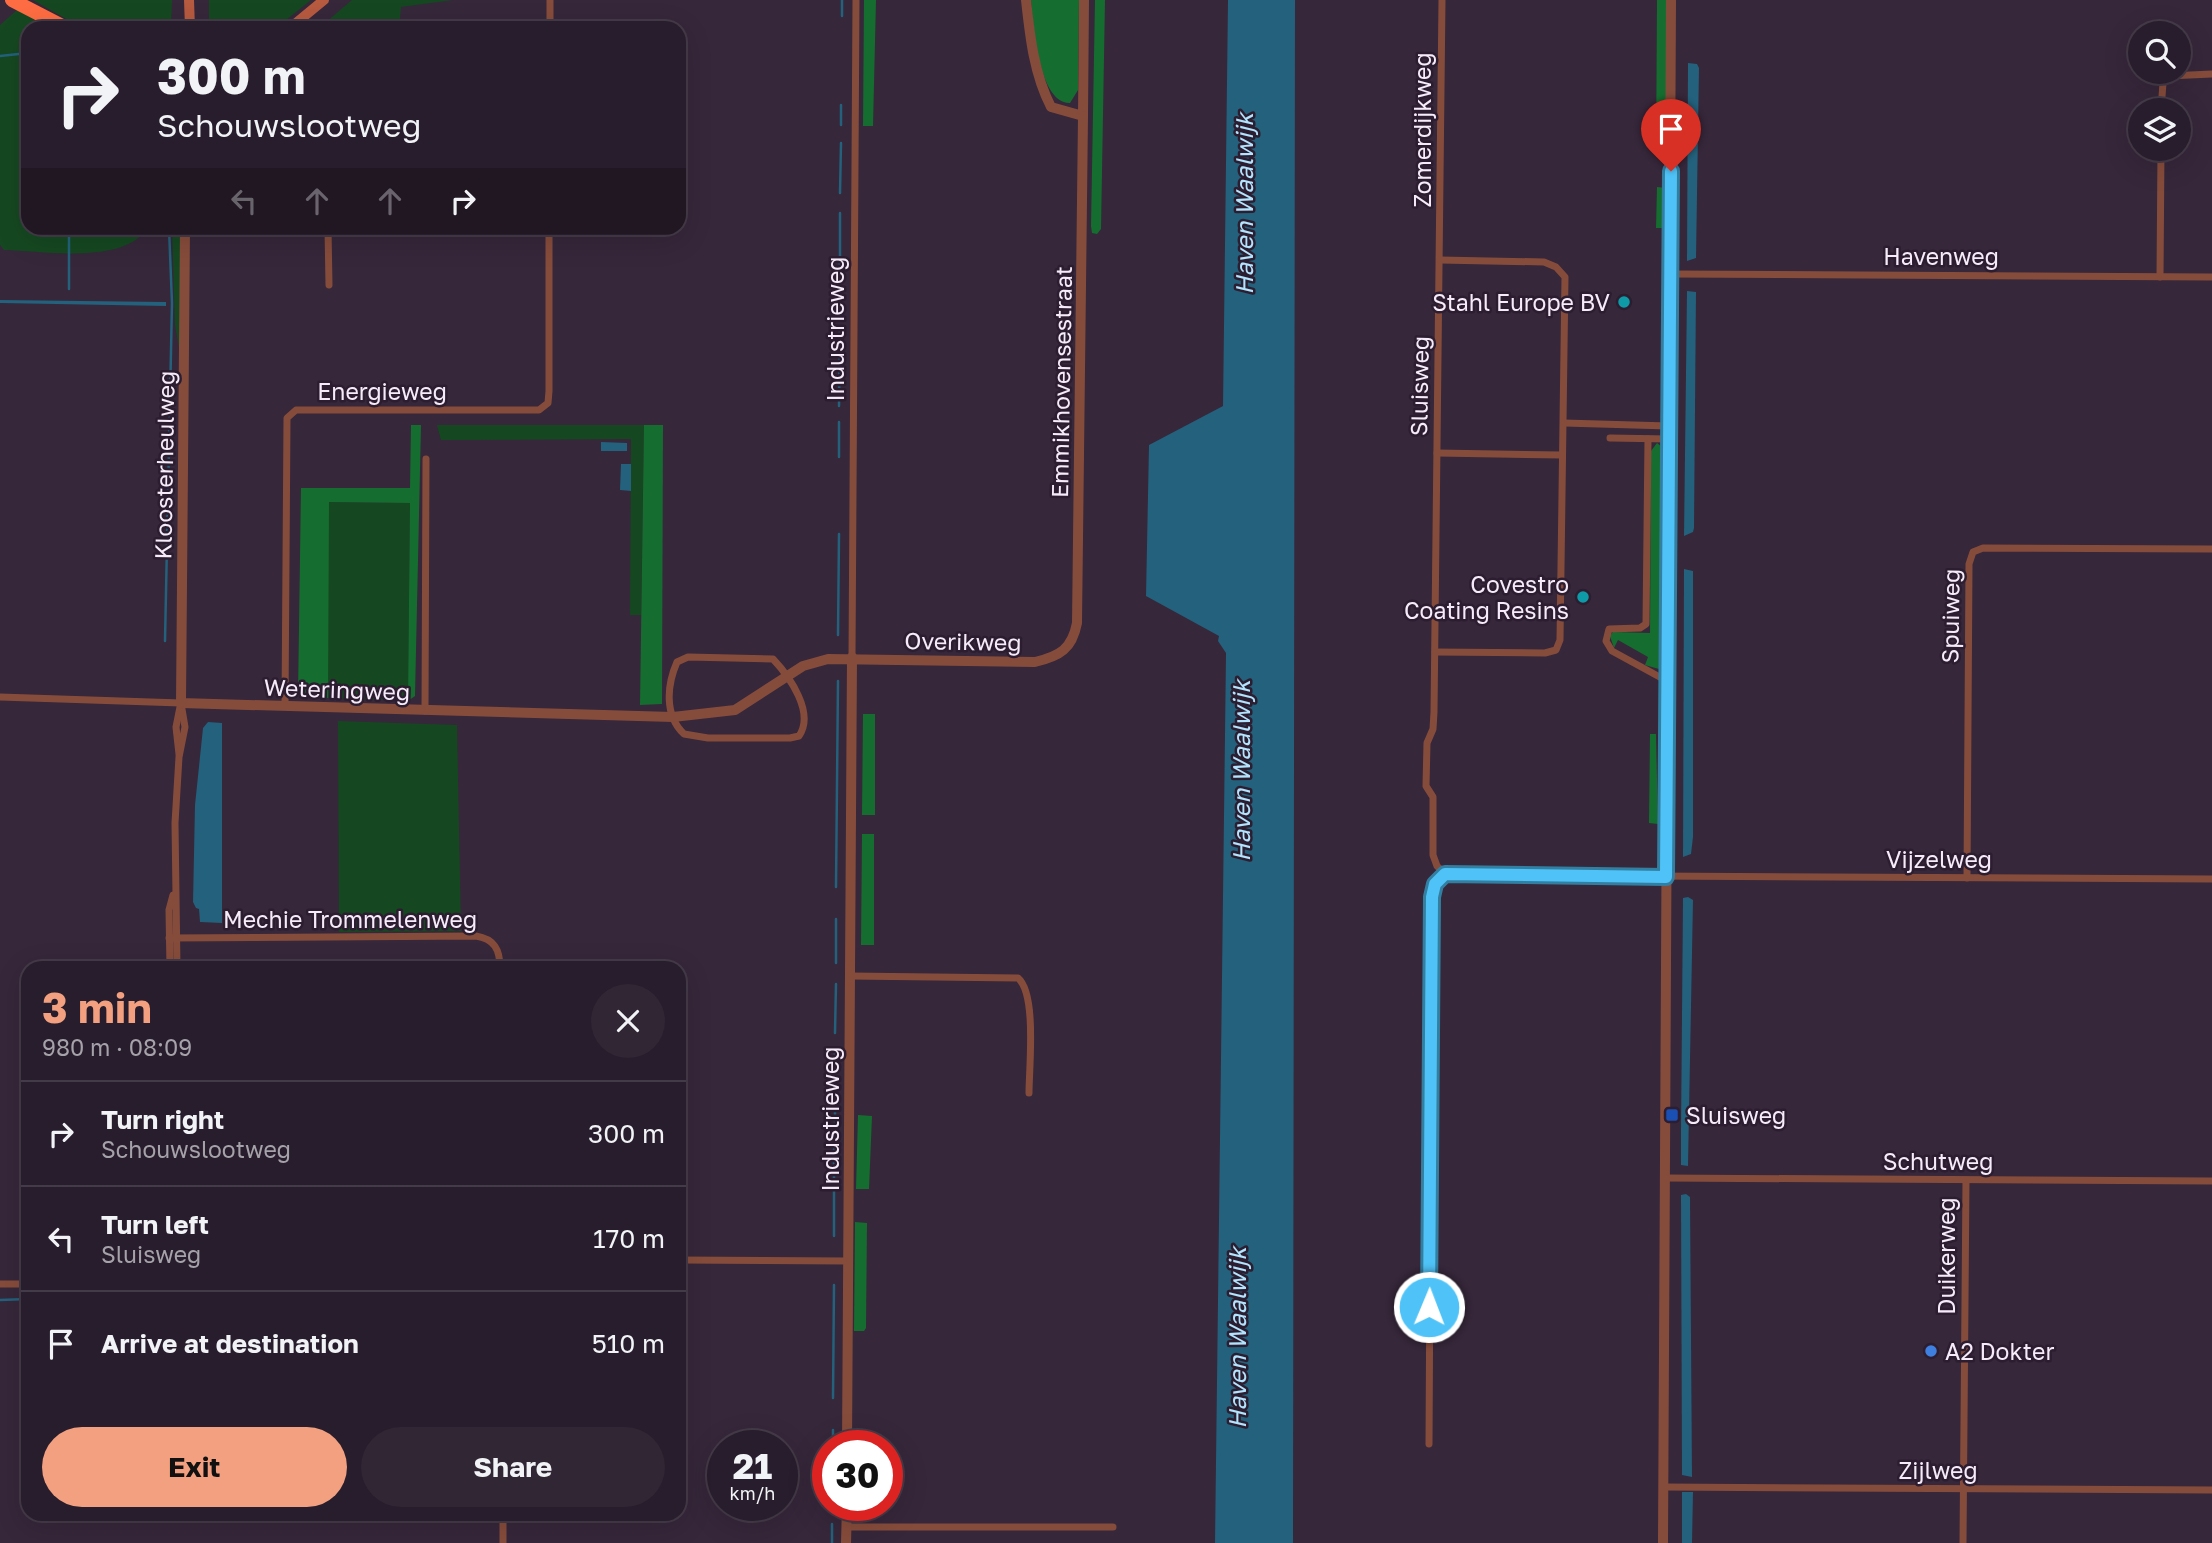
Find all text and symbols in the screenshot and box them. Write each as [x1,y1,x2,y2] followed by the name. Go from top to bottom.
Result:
[2128,21,2191,161] map controls
[2128,21,2191,84] button: search
[157,46,306,105] text: 300 m
[42,49,133,140] icon: right
[1408,52,1436,208] street label: Zomerdijkweg
[2128,98,2191,161] button: layers
[1641,99,1701,171] pin
[157,106,421,144] text: Schouwslootweg
[1652,110,1690,148] icon: arrive
[1229,111,1259,295] water label: Haven Waalwijk
[225,182,263,220] icon: left
[298,182,336,220] icon: ahead
[371,182,409,220] icon: ahead
[444,182,482,220] icon: right
[1883,242,1999,270] street label: Havenweg
[821,257,849,401] street label: Industrieweg
[1045,266,1077,498] street label: Emmikhovensestraat
[1432,288,1610,316] place label: Stahl Europe BV
[1616,294,1632,310] marker: Stahl Europe BV
[1404,336,1434,436] street label: Sluisweg
[148,371,180,559] street label: Kloosterheulweg
[317,377,447,405] street label: Energieweg
[1935,568,1965,664] street label: Spuiweg
[1404,570,1569,624] place label: Covestro Coating Resins
[1575,589,1591,605] marker: Covestro Coating Resins
[904,626,1022,656] street label: Overikweg
[263,672,411,706] street label: Weteringweg
[1226,678,1256,862] water label: Haven Waalwijk
[1886,845,1992,873] street label: Vijzelweg
[223,905,477,933] street label: Mechie Trommelenweg
[42,982,152,1032] text: 3 min
[591,984,665,1058] button: close
[42,1033,192,1061] text: 980 m · 08:09
[816,1047,844,1191] street label: Industrieweg
[1686,1101,1786,1129] place label: Sluisweg
[101,1104,224,1135] text: Turn right
[1664,1107,1680,1123] marker: Sluisweg
[42,1115,80,1153] icon: right
[588,1118,665,1149] text: 300 m
[101,1135,291,1163] text: Schouwslootweg
[1883,1147,1993,1175] street label: Schutweg
[1932,1197,1960,1315] street label: Duikerweg
[101,1209,209,1240] text: Turn left
[42,1220,80,1258] icon: left
[593,1223,665,1254] text: 170 m
[101,1240,201,1268] text: Sluisweg
[1222,1245,1252,1429] water label: Haven Waalwijk
[1392,1270,1466,1344] position arrow
[42,1325,80,1363] icon: arrive
[101,1328,359,1359] text: Arrive at destination
[592,1328,665,1359] text: 510 m
[1945,1337,2054,1365] place label: A2 Dokter
[1923,1343,1939,1359] marker: A2 Dokter
[42,1427,347,1507] button: Exit
[361,1427,665,1507] button: Share
[812,1430,903,1521] speed limit sign: 30
[733,1445,772,1487] text: 21
[1898,1456,1978,1484] street label: Zijlweg
[730,1482,775,1504] text: km/h

